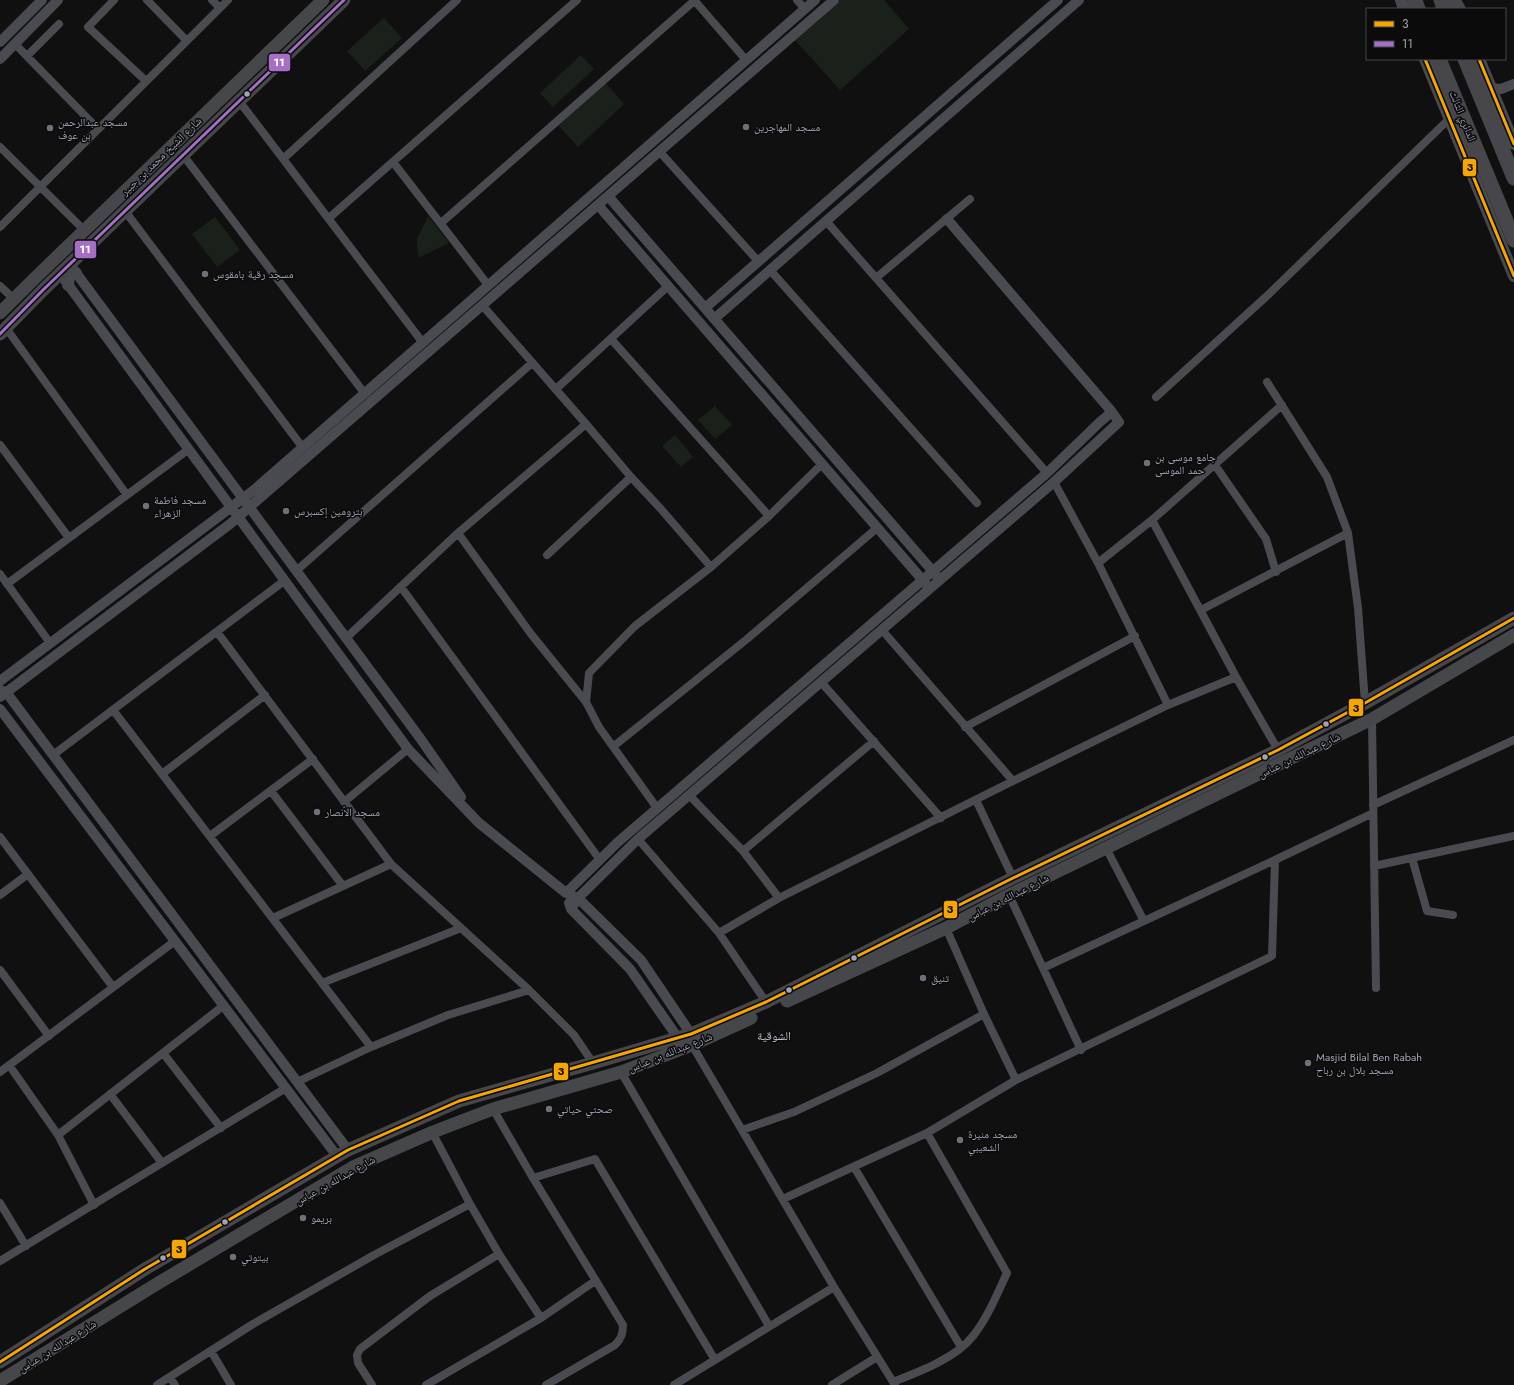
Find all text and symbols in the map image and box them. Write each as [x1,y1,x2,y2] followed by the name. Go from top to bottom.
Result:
[1366,8,1506,60] legend
[1402,15,1409,33] text: 3
[1402,35,1413,53] text: 11
[268,53,291,72] line badge: 11
[273,54,285,70] text: 11
[1445,88,1480,144] street label: الدائري الثالث
[242,89,252,99] unlabelled marker
[116,113,205,200] street label: شارع الشيخ محمد بن جبير
[58,114,128,143] place label: مسجد عبدالرحمن بن عوف
[754,119,820,135] place label: مسجد المهاجرين
[741,122,751,132] marker: مسجد المهاجرين
[45,123,55,133] marker: مسجد عبدالرحمن بن عوف
[1462,158,1477,177] line badge: 3
[1467,159,1474,175] text: 3
[74,240,97,259] line badge: 11
[79,241,91,257] text: 11
[213,266,294,282] place label: مسجد رقية بامقوس
[200,269,210,279] marker: مسجد رقية بامقوس
[1155,449,1216,478] place label: جامع موسى بن حمد الموسى
[1142,458,1152,468] marker: جامع موسى بن حمد الموسى
[154,492,206,521] place label: مسجد فاطمة الزهراء
[141,501,151,511] marker: مسجد فاطمة الزهراء
[294,503,363,519] place label: بترومين إكسبرس
[281,506,291,516] marker: بترومين إكسبرس
[1348,698,1364,717] line badge: 3
[1353,700,1360,716] text: 3
[1321,719,1331,729] unlabelled marker
[1255,728,1343,782] street label: شارع عبدالله بن عباس
[1260,752,1270,762] unlabelled marker
[324,804,380,820] place label: مسجد الأنصار
[312,807,322,817] marker: مسجد الأنصار
[964,870,1052,924] street label: شارع عبدالله بن عباس
[943,900,958,919] line badge: 3
[947,901,954,917] text: 3
[849,953,859,963] unlabelled marker
[931,970,950,986] place label: تنيق
[918,973,928,983] marker: تنيق
[784,985,794,995] unlabelled marker
[757,1027,791,1045] district label: الشوقية
[625,1028,715,1076] street label: شارع عبدالله بن عباس
[1316,1049,1422,1078] place label: Masjid Bilal Ben Rabah مسجد بلال بن رباح
[1303,1058,1313,1068] marker: Masjid Bilal Ben Rabah مسجد بلال بن رباح
[553,1062,569,1081] line badge: 3
[558,1063,565,1079] text: 3
[557,1101,613,1118] place label: صحتي حياتي
[544,1104,554,1114] marker: صحتي حياتي
[968,1126,1017,1156] place label: مسجد منيرة الشعيبي
[955,1135,965,1145] marker: مسجد منيرة الشعيبي
[292,1151,378,1209] street label: شارع عبدالله بن عباس
[311,1210,332,1226] place label: بريمو
[298,1213,308,1223] marker: بريمو
[220,1217,230,1227] unlabelled marker
[171,1239,187,1259] line badge: 3
[176,1241,183,1257] text: 3
[241,1249,268,1266] place label: بيتوتي
[228,1252,238,1262] marker: بيتوتي
[158,1253,168,1263] unlabelled marker
[15,1315,99,1377] street label: شارع عبدالله بن عباس

